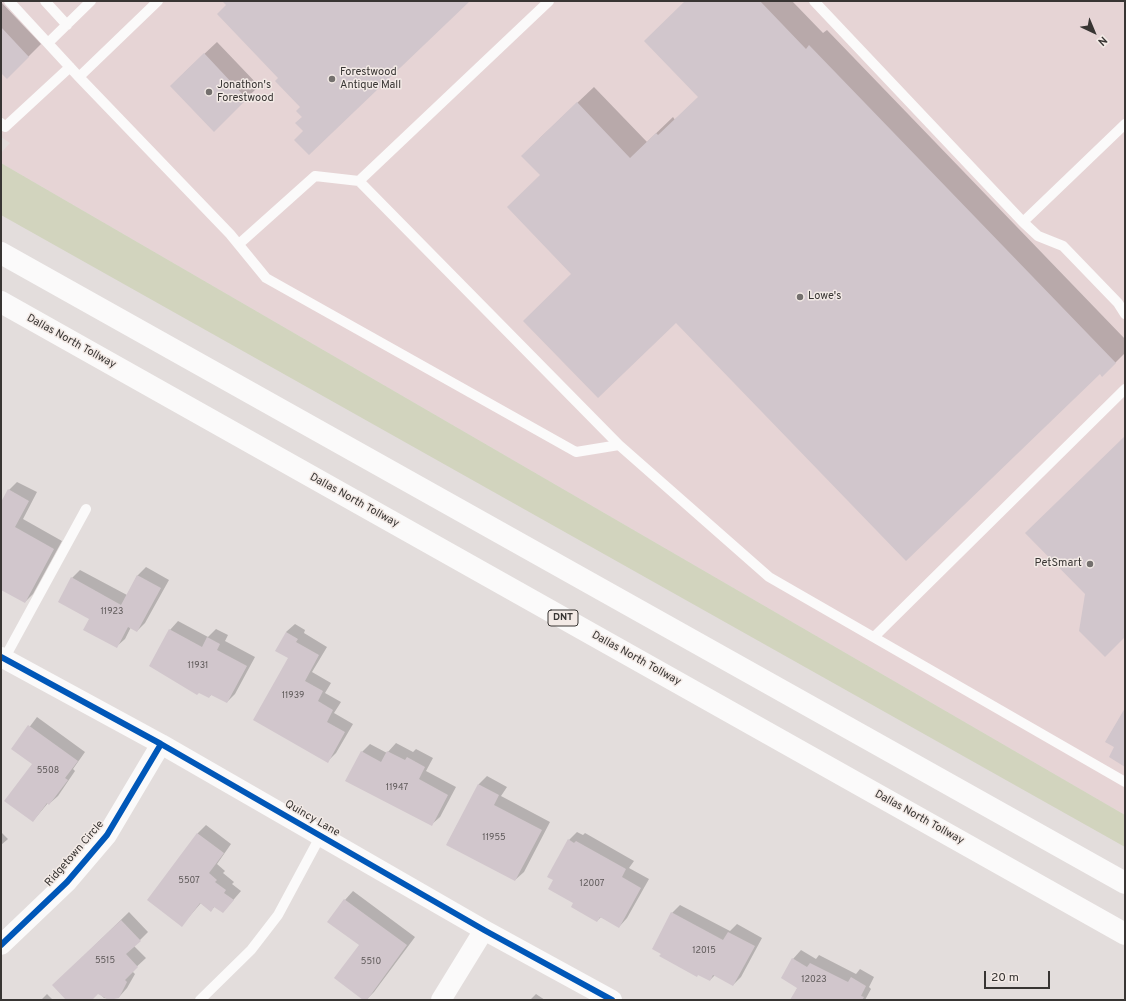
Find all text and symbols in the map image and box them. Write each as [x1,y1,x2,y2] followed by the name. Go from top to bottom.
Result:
[1074,12,1114,52] north arrow
[1095,33,1110,48] text: N
[340,66,401,92] place label: Forestwood Antique Mall
[327,74,337,84] marker: Forestwood Antique Mall
[217,79,274,105] place label: Jonathon's Forestwood
[204,87,214,97] marker: Jonathon's Forestwood
[808,290,841,304] place label: Lowe's
[795,292,805,302] marker: Lowe's
[24,312,118,372] street label: Dallas North Tollway
[307,471,401,531] street label: Dallas North Tollway
[1035,557,1082,571] place label: PetSmart
[1085,559,1095,569] marker: PetSmart
[100,607,124,617] house number: 11923
[548,610,578,626] road number: DNT
[589,629,683,689] street label: Dallas North Tollway
[188,661,208,671] house number: 11931
[282,691,304,701] house number: 11939
[37,766,59,776] house number: 5508
[386,783,408,793] house number: 11947
[872,788,966,848] street label: Dallas North Tollway
[282,798,342,840] street label: Quincy Lane
[43,818,107,890] street label: Ridgetown Circle
[482,833,506,843] house number: 11955
[178,876,200,886] house number: 5507
[580,879,604,889] house number: 12007
[692,946,716,956] house number: 12015
[95,956,115,966] house number: 5515
[361,957,381,967] house number: 5510
[986,963,1052,989] scale bar
[991,970,1019,986] text: 20 m
[801,975,827,985] house number: 12023

